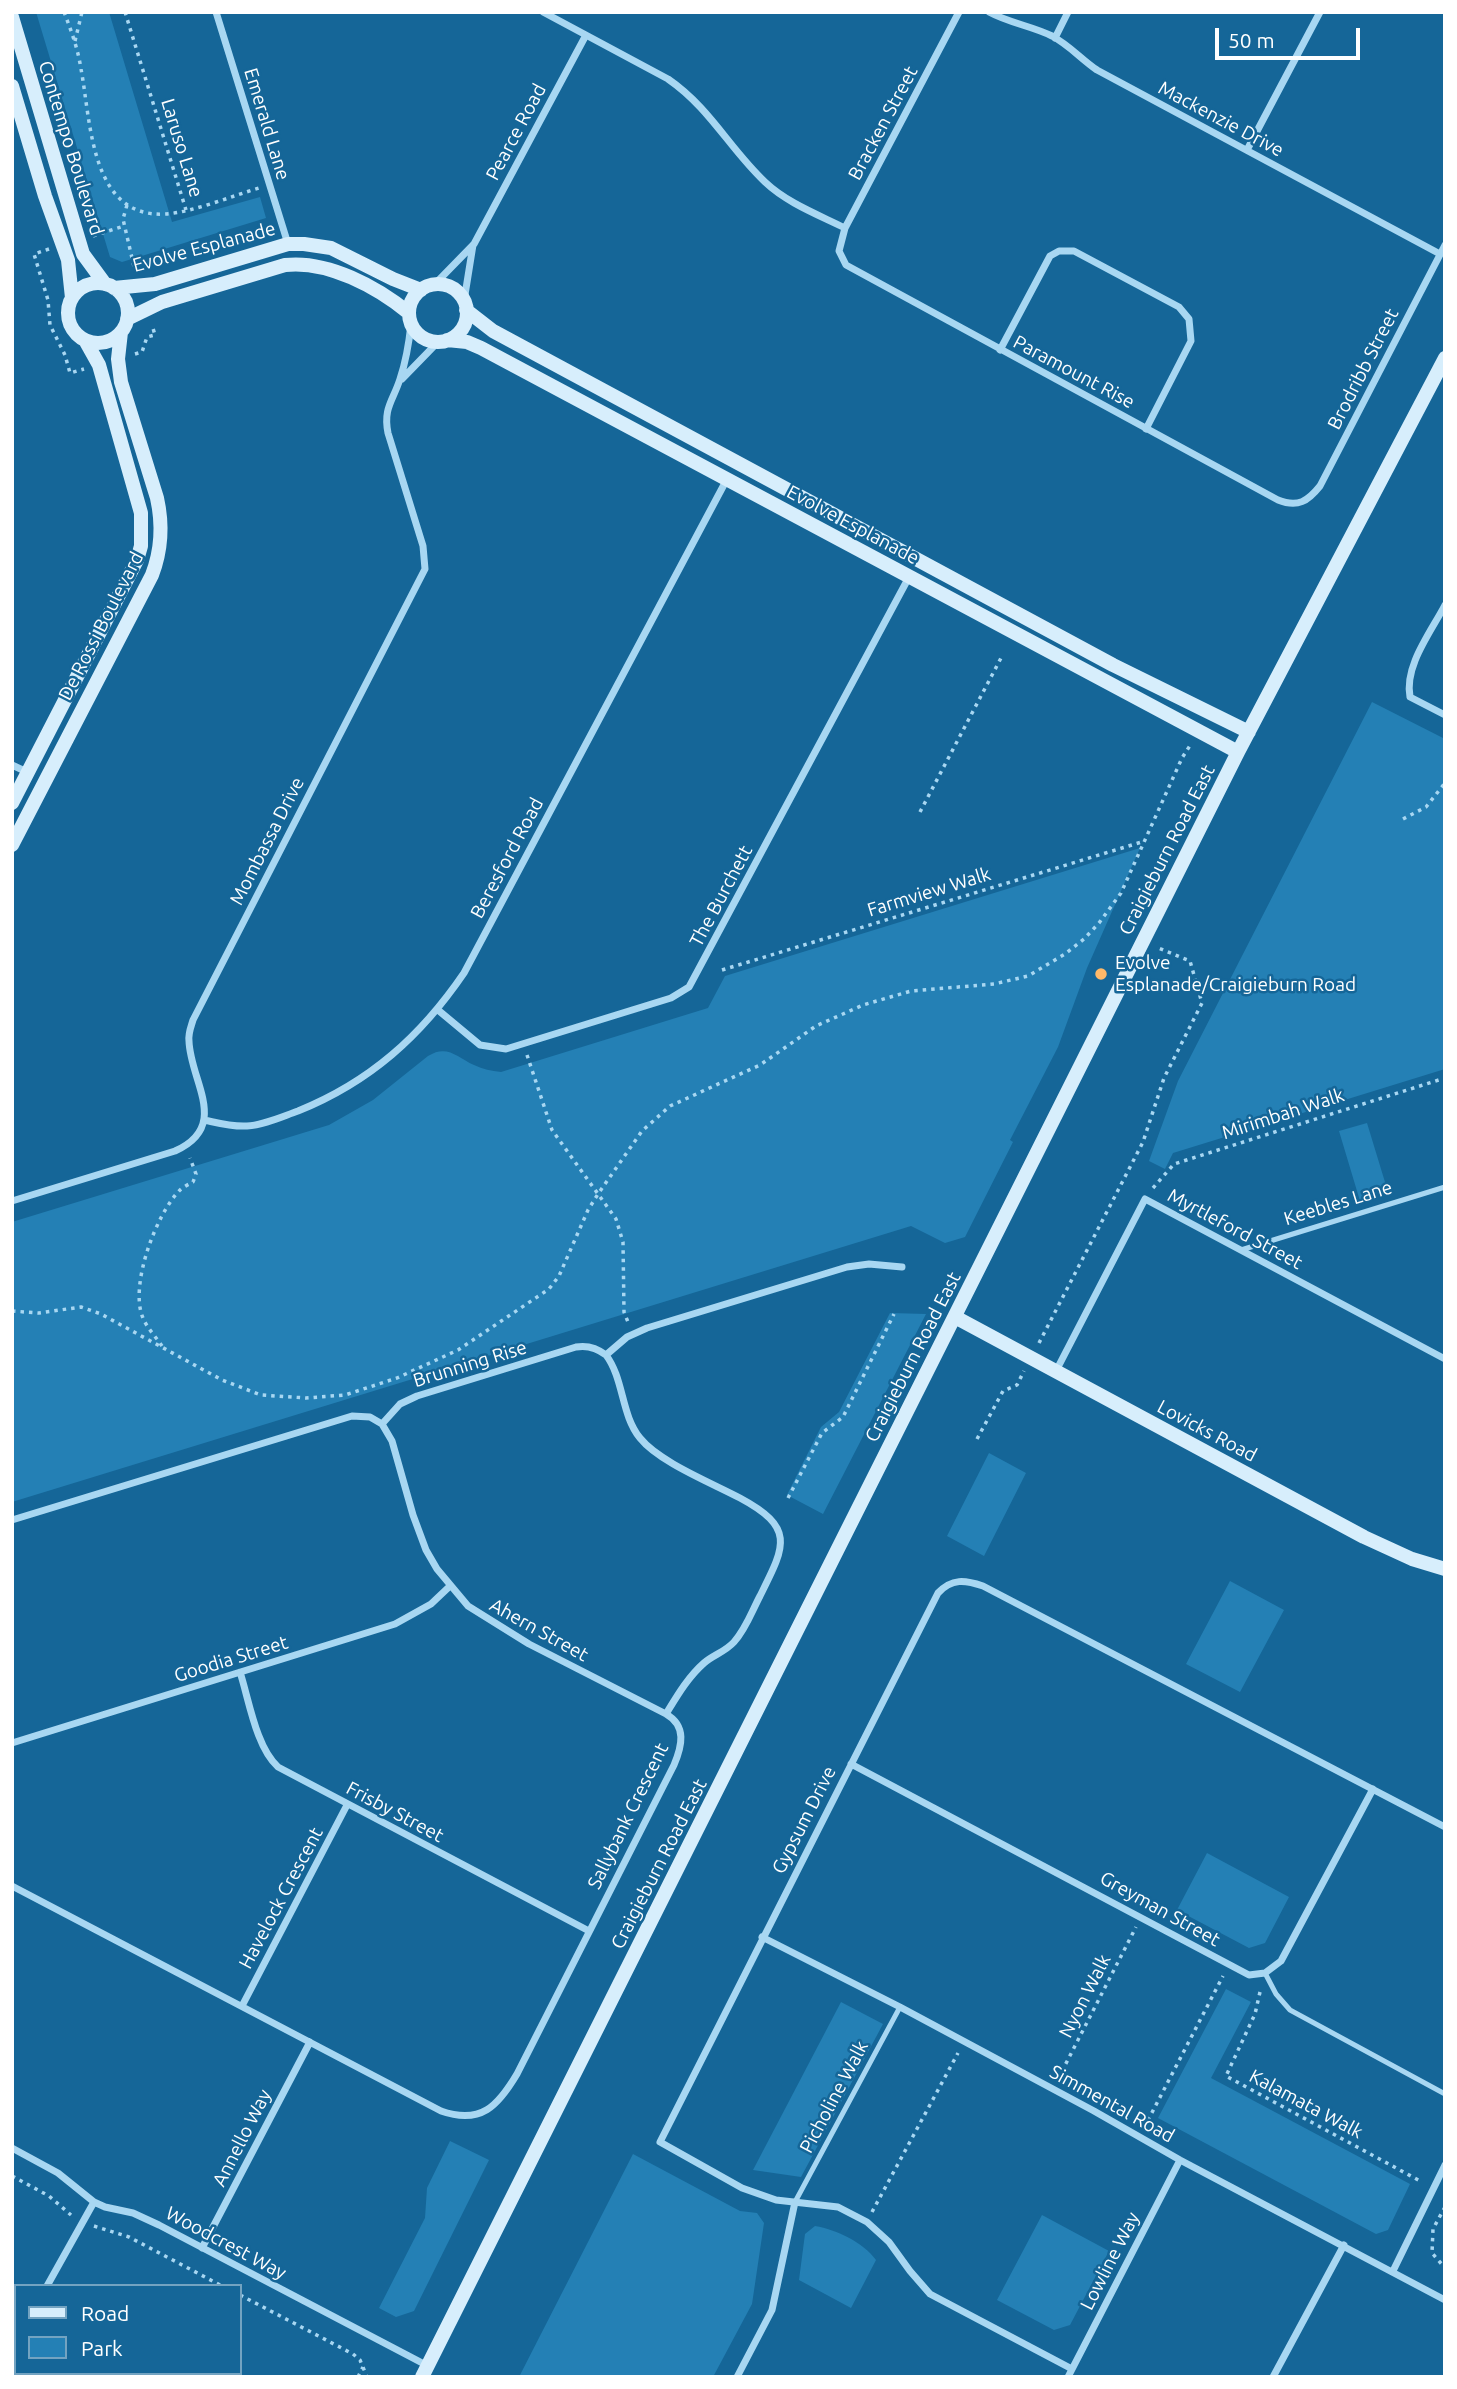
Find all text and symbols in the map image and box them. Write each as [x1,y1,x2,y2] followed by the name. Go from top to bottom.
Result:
[1219,14,1364,58] scale bar
[1228,28,1275,52] text: 50 m
[34,58,108,238] street label: Contempo Boulevard
[843,62,923,184] street label: Bracken Street
[239,65,295,183] street label: Emerald Lane
[1154,76,1288,162] street label: Mackenzie Drive
[481,80,551,184] street label: Pearce Road
[156,96,208,200] street label: Laruso Lane
[130,217,278,277] street label: Evolve Esplanade
[1323,305,1403,433] street label: Brodribb Street
[1009,330,1139,414] street label: Paramount Rise
[783,480,923,570] street label: Evolve Esplanade
[54,548,148,704] street label: De Rossi Boulevard
[1114,761,1220,939] street label: Craigieburn Road East
[225,773,309,909] street label: Mombassa Drive
[466,794,548,922] street label: Beresford Road
[685,841,757,951] street label: The Burchett
[865,862,993,922] street label: Farmview Walk
[1115,952,1356,996] place label: Evolve Esplanade/Craigieburn Road
[1093,966,1109,982] marker: Evolve Esplanade/Craigieburn Road
[1219,1084,1347,1144] street label: Mirimbah Walk
[1281,1176,1395,1230] street label: Keebles Lane
[1164,1184,1306,1274] street label: Myrtleford Street
[860,1268,966,1446] street label: Craigieburn Road East
[410,1336,530,1392] street label: Brunning Rise
[1153,1395,1261,1467] street label: Lovicks Road
[486,1594,592,1666] street label: Ahern Street
[171,1631,291,1687] street label: Goodia Street
[583,1739,673,1893] street label: Sallybank Crescent
[767,1762,841,1878] street label: Gypsum Drive
[606,1775,712,1953] street label: Craigieburn Road East
[342,1777,448,1847] street label: Frisby Street
[234,1823,328,1973] street label: Havelock Crescent
[1096,1867,1224,1951] street label: Greyman Street
[1054,1950,1116,2042] street label: Nyon Walk
[795,2037,873,2157] street label: Picholine Walk
[1046,2060,1178,2148] street label: Simmental Road
[1245,2065,1367,2143] street label: Kalamata Walk
[208,2086,276,2190] street label: Annello Way
[162,2202,290,2284] street label: Woodcrest Way
[1076,2208,1144,2314] street label: Lowline Way
[14,2284,242,2375] legend
[81,2301,129,2325] text: Road
[81,2336,123,2360] text: Park

